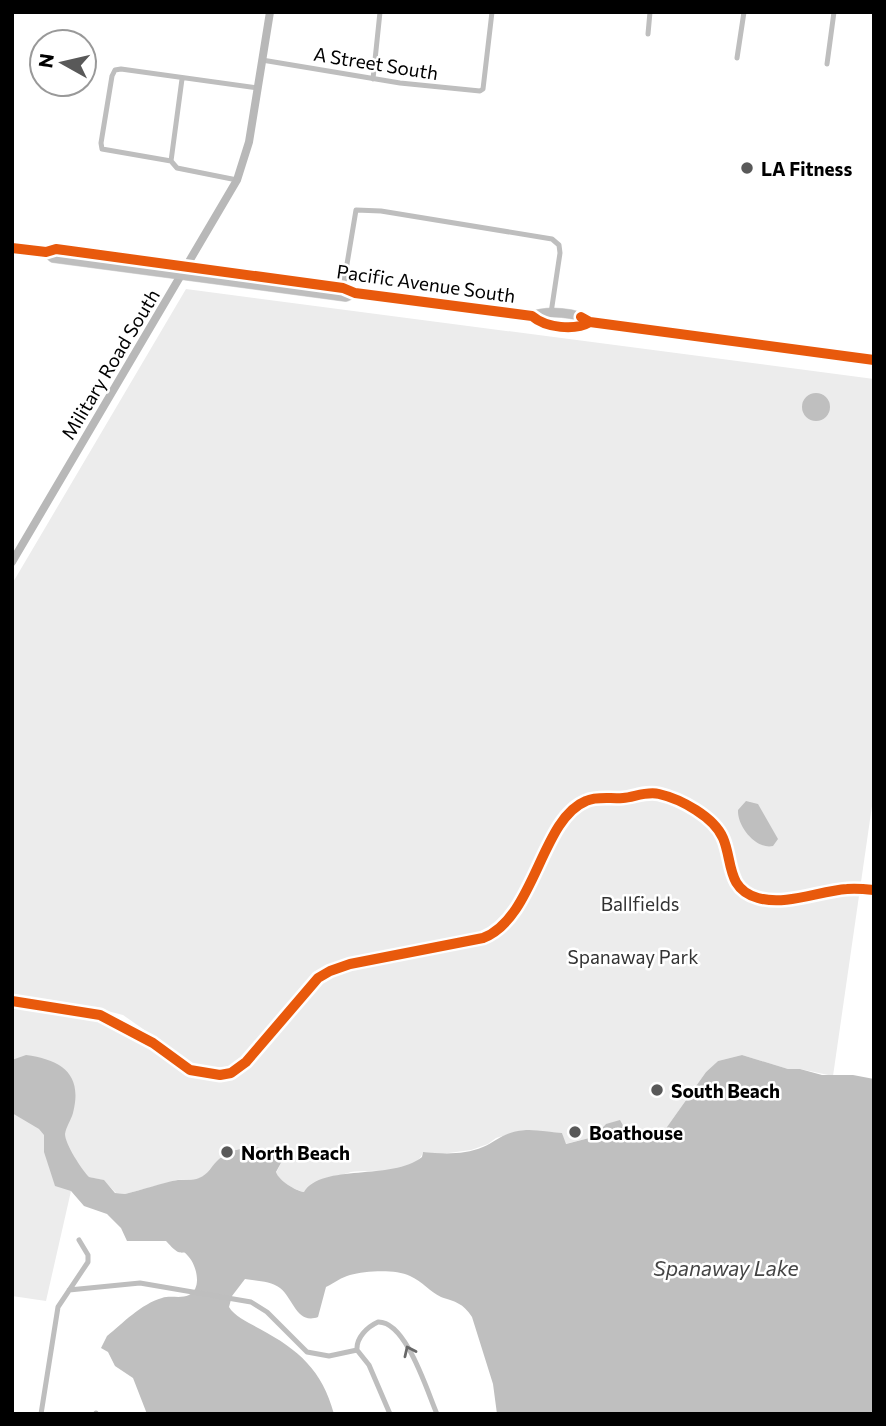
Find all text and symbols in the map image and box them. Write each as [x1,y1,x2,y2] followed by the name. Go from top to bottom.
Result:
[28,28,98,98] north arrow
[312,42,440,84] street label: A Street South
[33,52,58,69] text: N
[761,157,852,180] place label: LA Fitness
[739,160,755,176] marker: LA Fitness
[335,259,517,307] street label: Pacific Avenue South
[56,285,164,443] street label: Military Road South
[601,892,679,915] park label: Ballfields
[568,945,698,968] park label: Spanaway Park
[671,1079,780,1102] place label: South Beach
[649,1082,665,1098] marker: South Beach
[589,1121,683,1144] place label: Boathouse
[567,1124,583,1140] marker: Boathouse
[241,1141,350,1164] place label: North Beach
[219,1144,235,1160] marker: North Beach
[653,1255,799,1280] water label: Spanaway Lake
[404,1346,418,1358] one-way arrow

